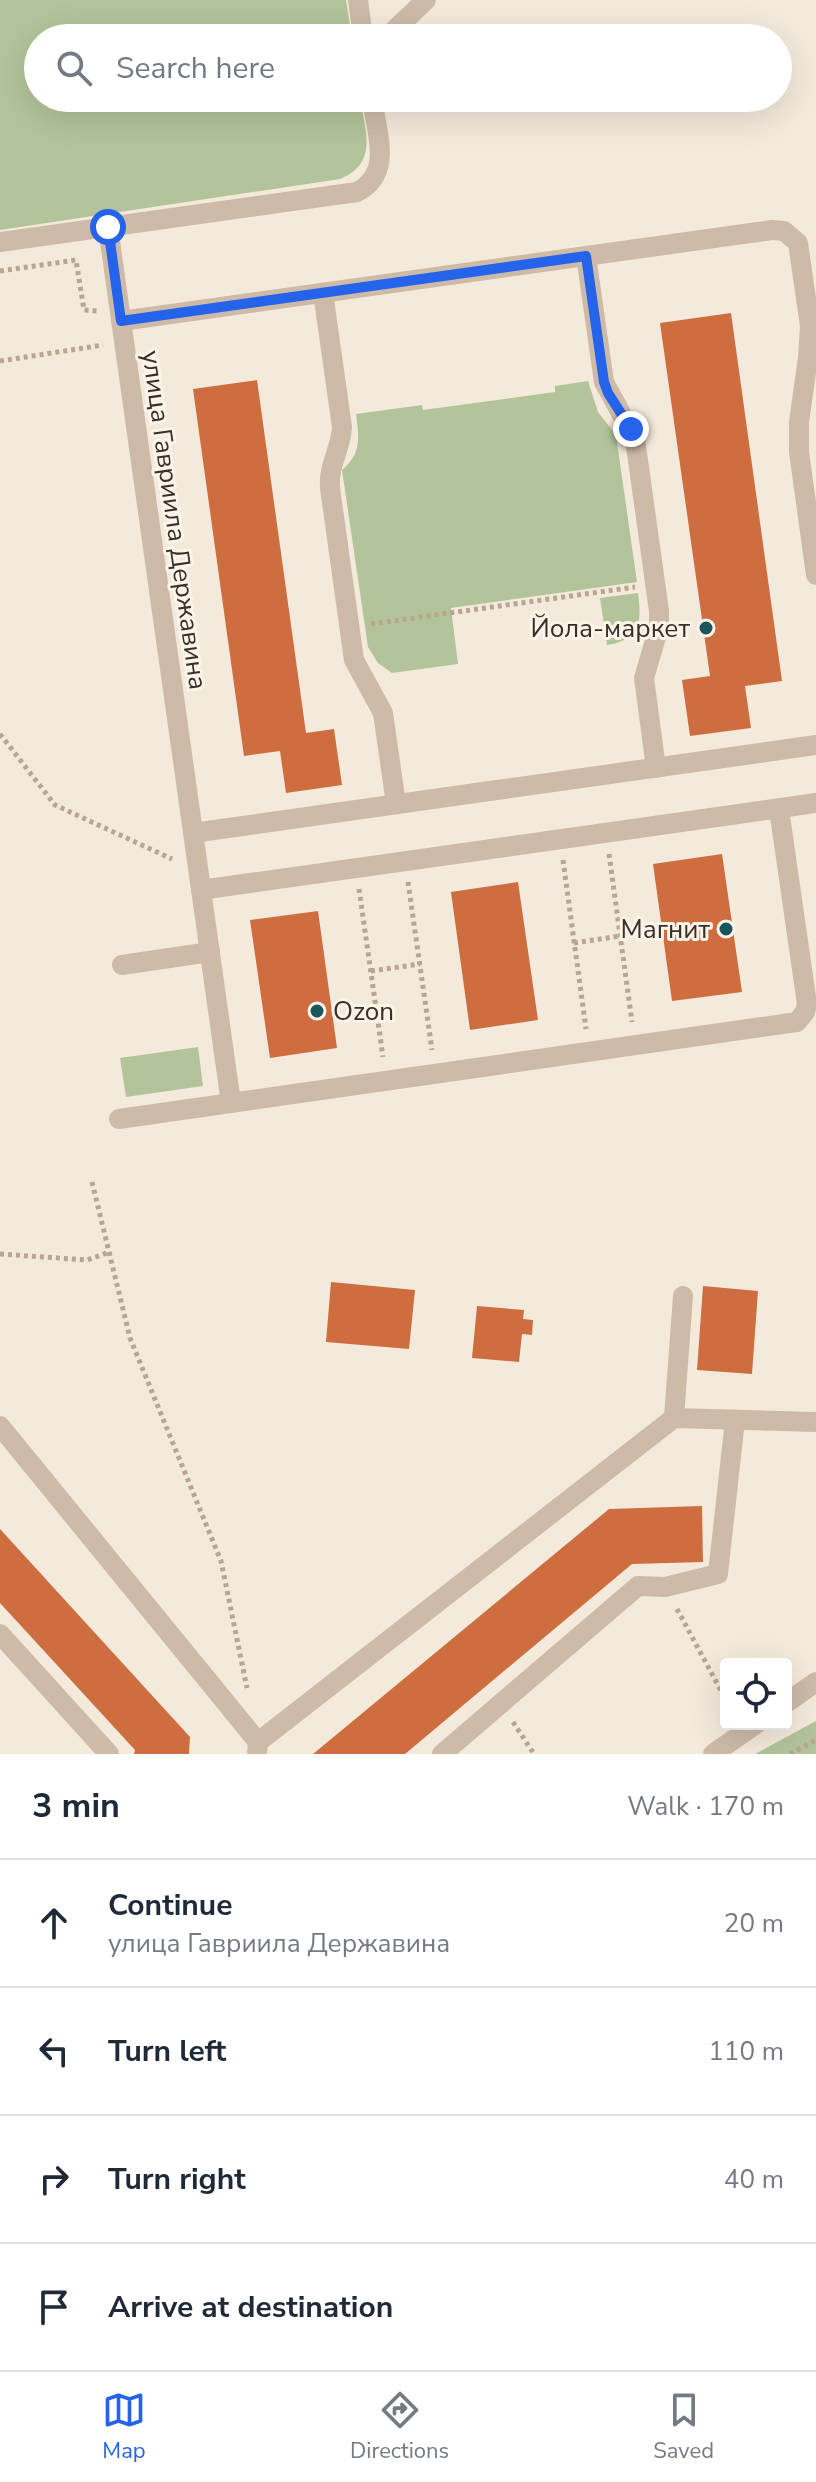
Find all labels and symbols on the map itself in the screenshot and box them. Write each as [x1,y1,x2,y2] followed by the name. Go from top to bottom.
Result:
[90,209,126,245] route start
[133,348,216,692] street label: улица Гавриила Державина
[613,411,649,447] route end
[530,611,690,646] place label: Йола-маркет
[697,619,715,637] marker: Йола-маркет
[620,912,710,947] place label: Магнит
[717,920,735,938] marker: Магнит
[333,994,394,1029] place label: Ozon
[308,1002,326,1020] marker: Ozon

